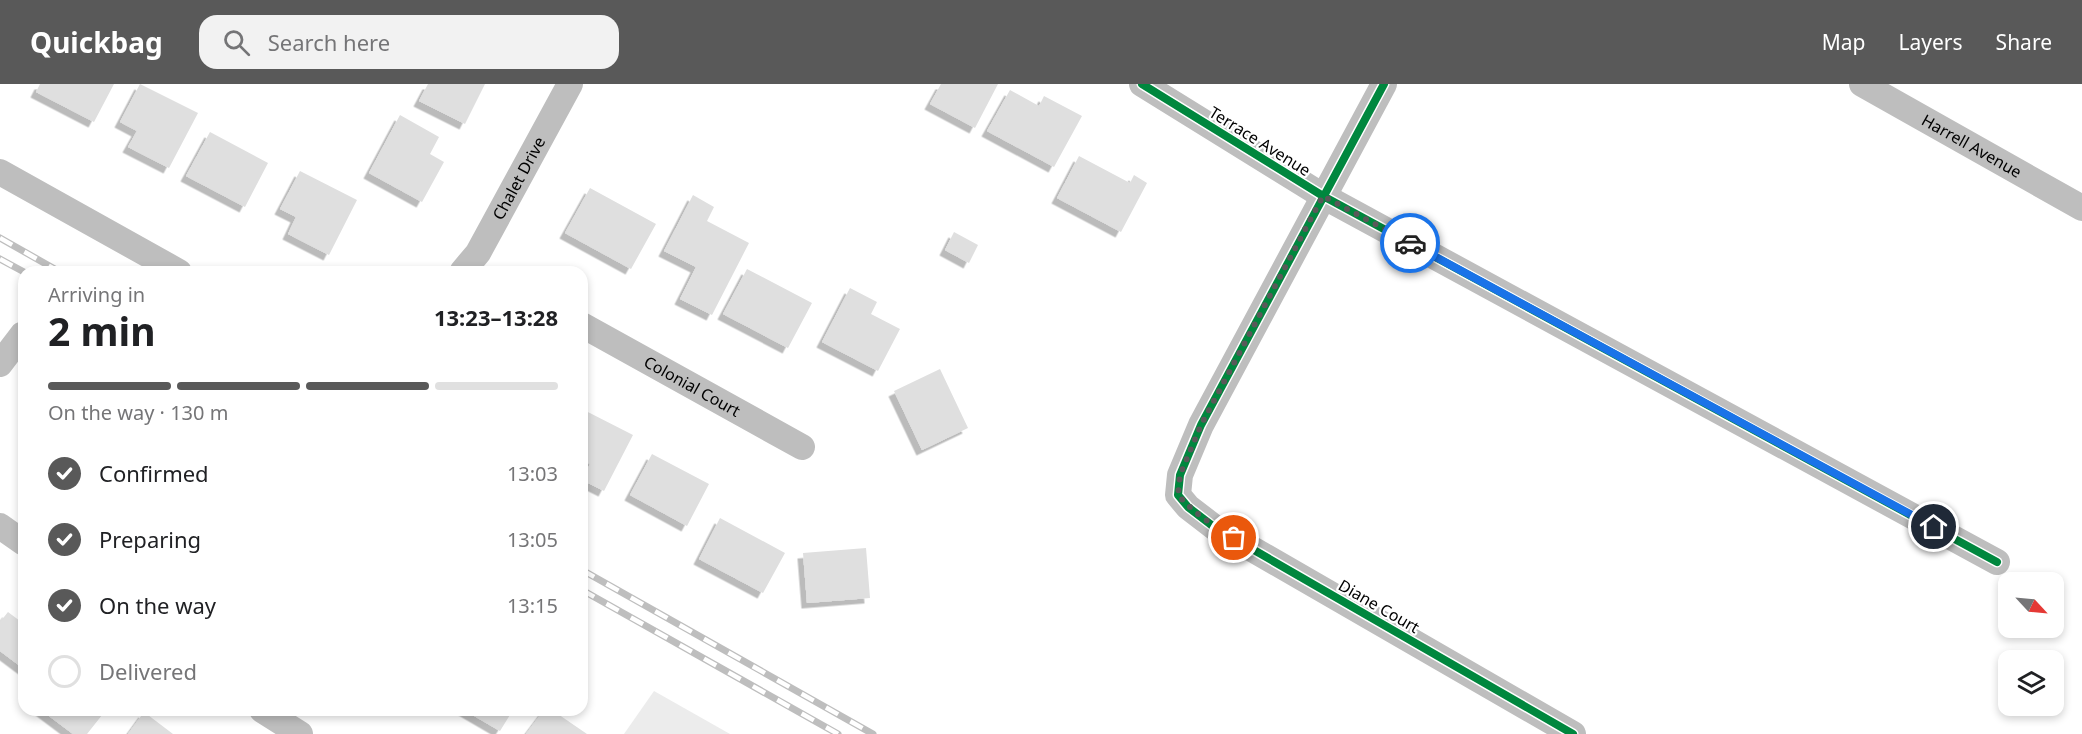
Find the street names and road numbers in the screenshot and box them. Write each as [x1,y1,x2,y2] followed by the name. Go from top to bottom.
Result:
[1205,101,1315,181] street label: Terrace Avenue
[1918,109,2026,183] street label: Harrell Avenue
[487,133,550,224] street label: Chalet Drive
[640,351,745,422] street label: Colonial Court
[1335,574,1424,638] street label: Diane Court

